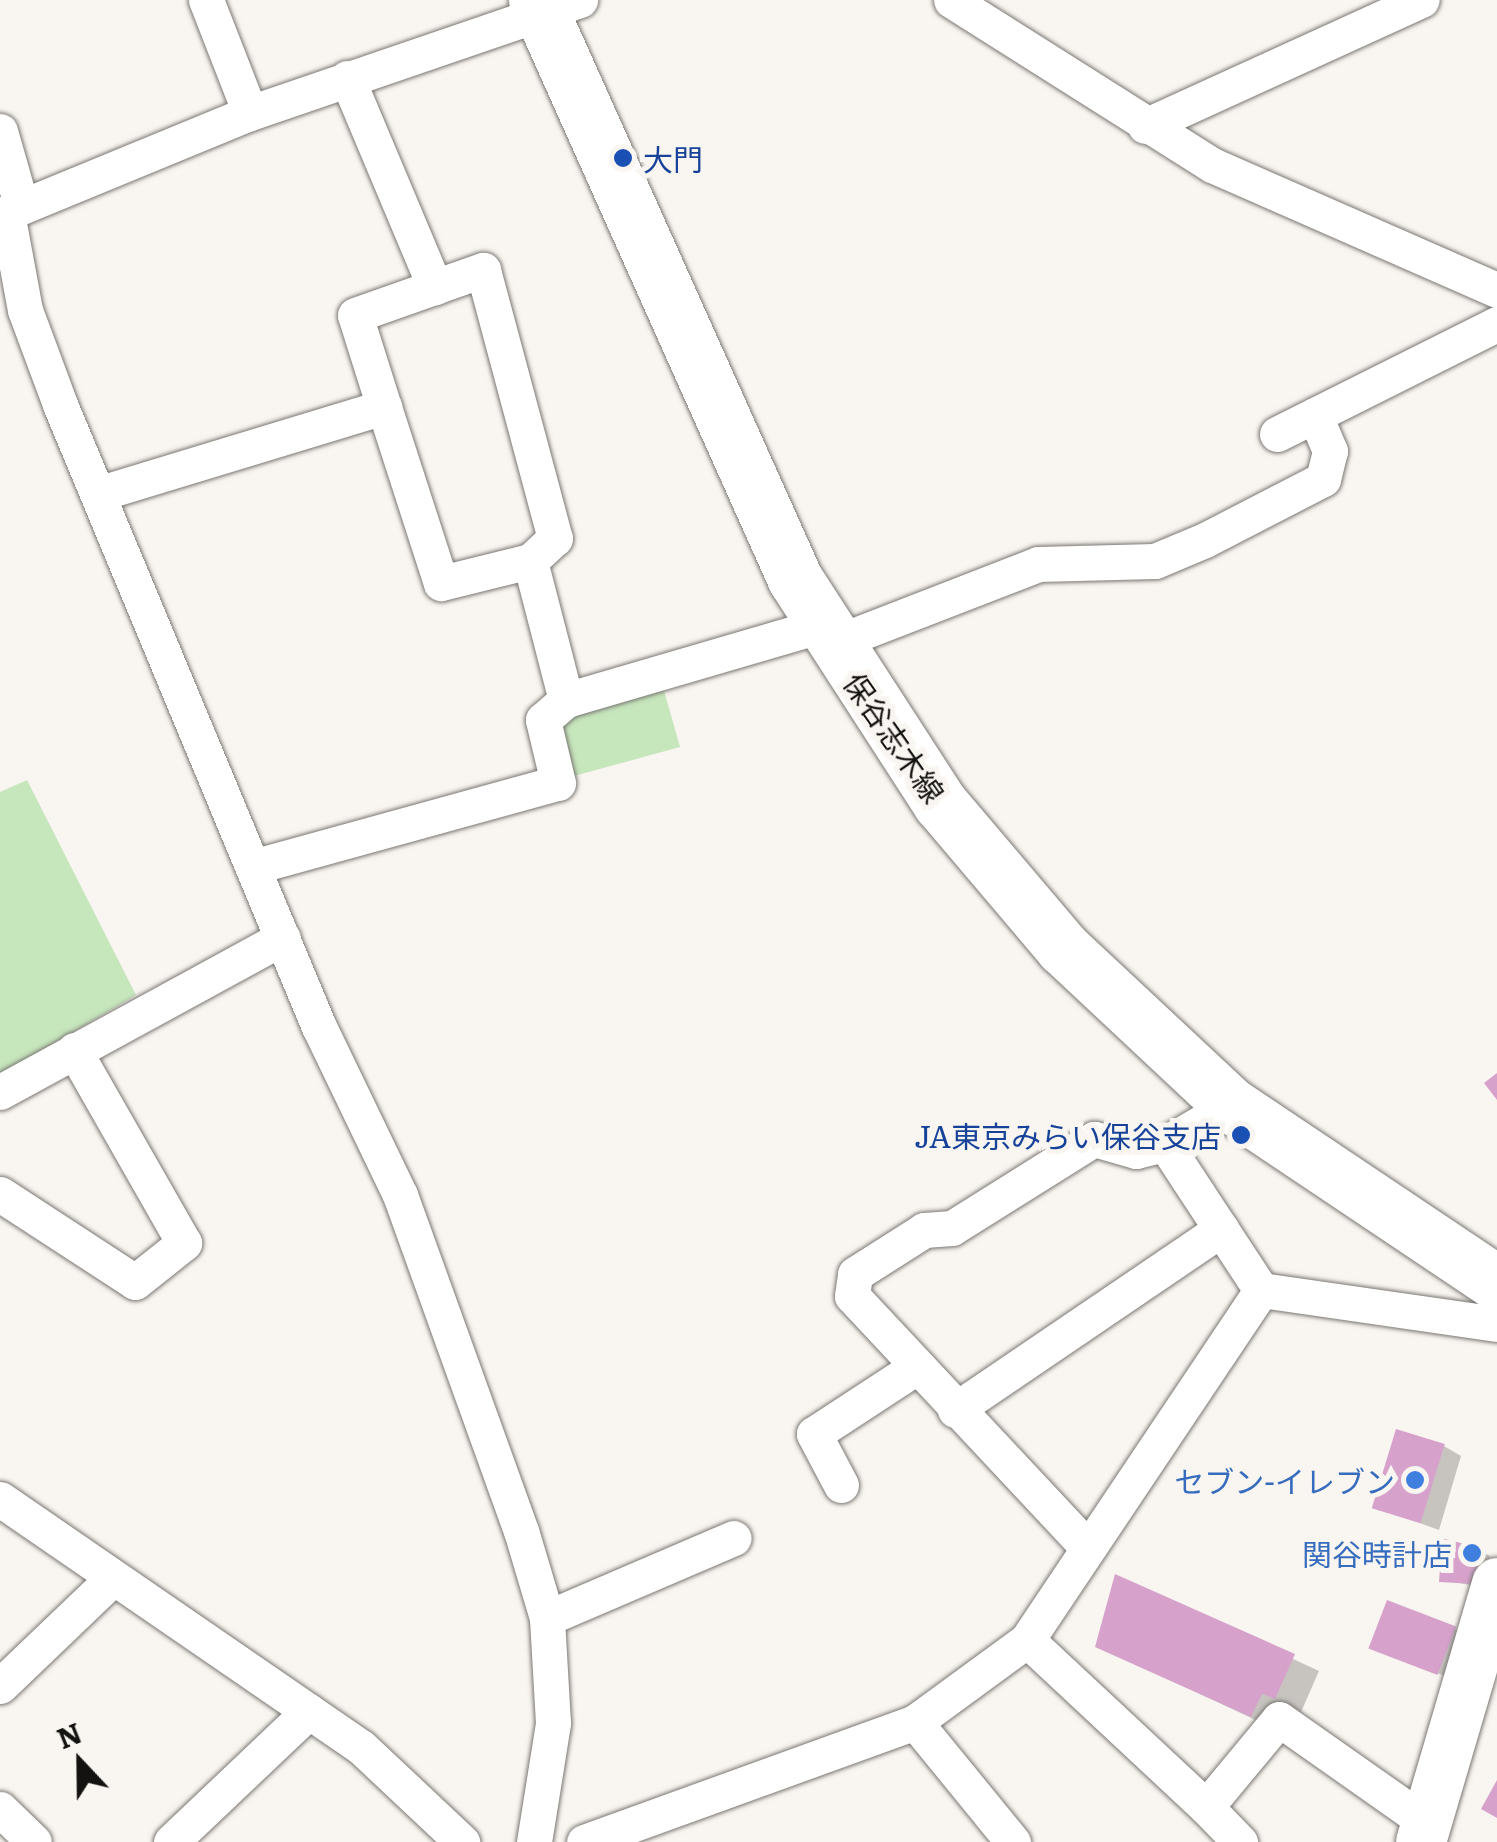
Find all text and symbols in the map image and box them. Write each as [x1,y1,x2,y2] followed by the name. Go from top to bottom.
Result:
[643,140,703,176] place label: 大門
[612,147,634,169] marker: 大門
[837,665,953,809] street label: 保谷志木線
[914,1117,1221,1153] place label: JA東京みらい保谷支店
[1230,1124,1252,1146] marker: JA東京みらい保谷支店
[1174,1462,1395,1498] place label: セブン-イレブン
[1404,1469,1426,1491] marker: セブン-イレブン
[1302,1535,1452,1571] place label: 関谷時計店
[1461,1542,1483,1564] marker: 関谷時計店
[50,1710,88,1758] text: N
[30,1712,130,1812] north arrow

